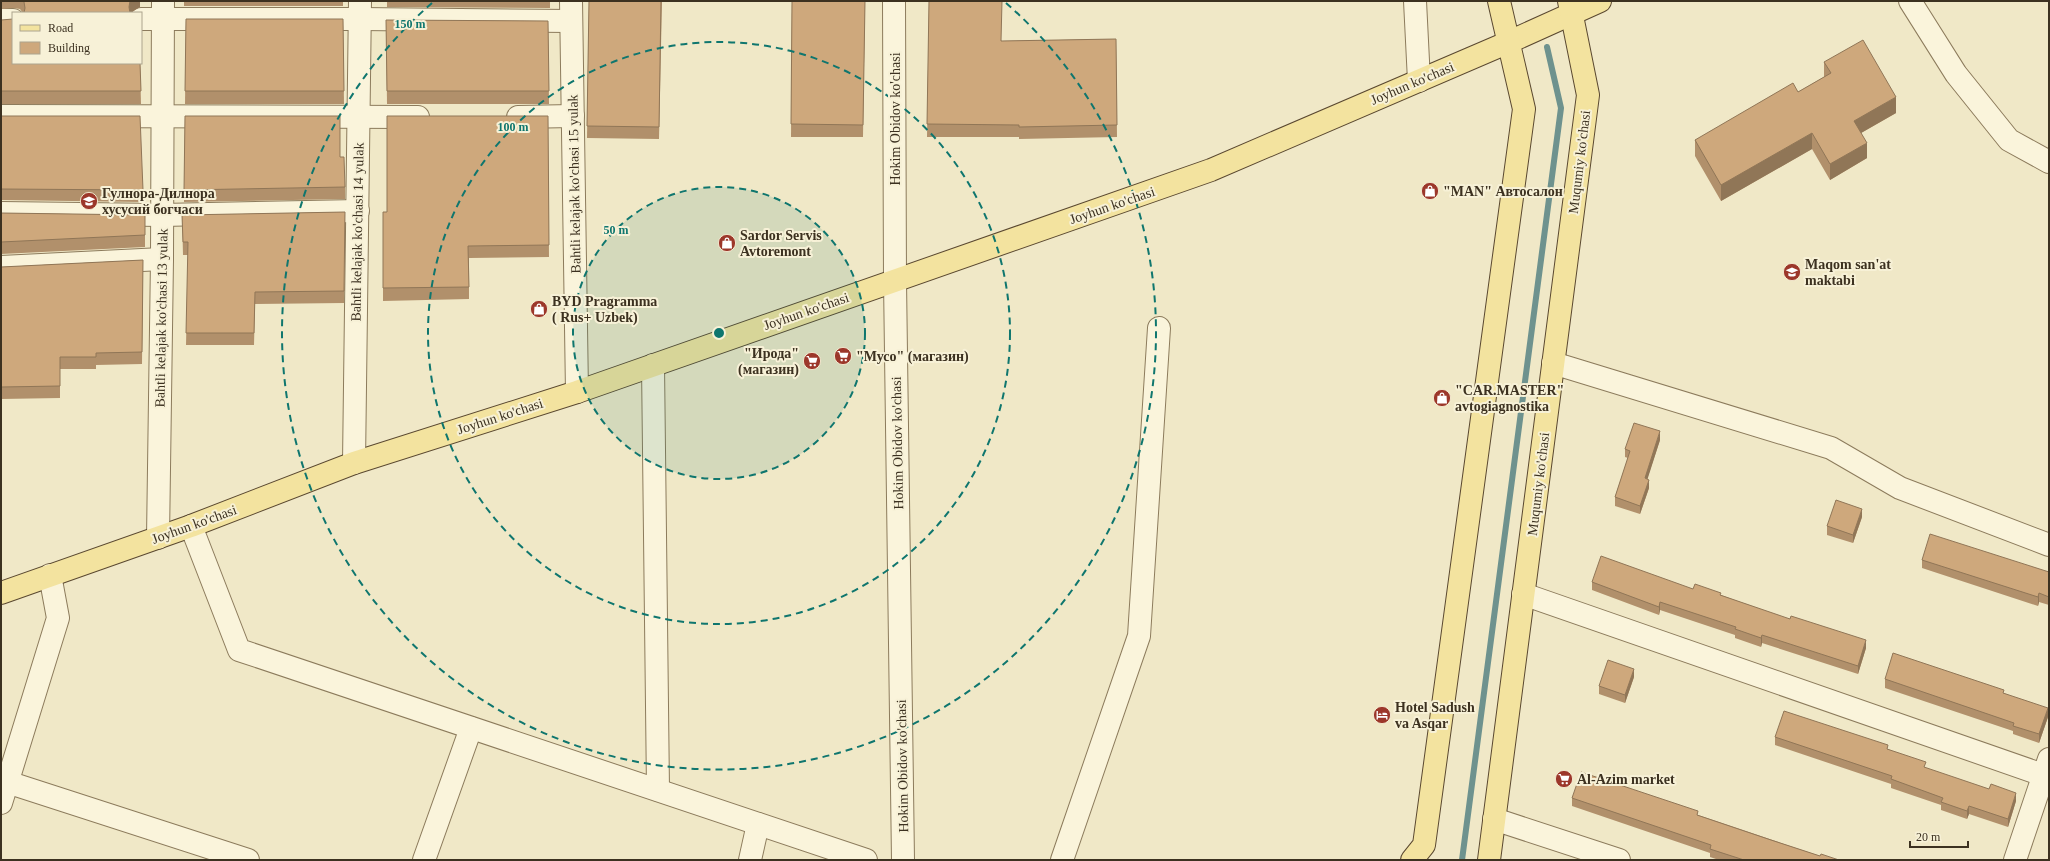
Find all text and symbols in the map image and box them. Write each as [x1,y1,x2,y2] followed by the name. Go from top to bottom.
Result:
[12,12,142,64] legend
[395,17,426,31] text: 150 m
[48,21,73,35] text: Road
[48,41,90,55] text: Building
[888,52,903,186] street label: Hokim Obidov ko'chasi
[1368,59,1456,108] street label: Joyhun ko'chasi
[565,94,584,274] street label: Bahtli kelajak ko'chasi 15 yulak
[1566,109,1593,215] street label: Muqumiy ko'chasi
[498,120,529,134] text: 100 m
[348,142,367,322] street label: Bahtli kelajak ko'chasi 14 yulak
[1420,181,1440,201] shop icon: "MAN" Автосалон
[1068,184,1157,227] street label: Joyhun ko'chasi
[1443,184,1563,199] place label: "MAN" Автосалон
[102,186,215,217] place label: Гулнора-Дилнора хусусий богчаси
[79,191,99,211] school or university icon: Гулнора-Дилнора хусусий богчаси
[604,223,629,237] text: 50 m
[152,228,171,408] street label: Bahtli kelajak ko'chasi 13 yulak
[740,228,822,259] place label: Sardor Servis Avtoremont
[717,233,737,253] shop icon: Sardor Servis Avtoremont
[1805,257,1891,288] place label: Maqom san'at maktabi
[1782,262,1802,282] school or university icon: Maqom san'at maktabi
[762,290,851,333] street label: Joyhun ko'chasi
[552,294,657,326] place label: BYD Pragramma ( Rus+ Uzbek)
[529,299,549,319] shop icon: BYD Pragramma ( Rus+ Uzbek)
[712,326,726,340] centre of rings
[738,346,799,378] place label: "Ирода" (магазин)
[833,346,853,366] supermarket icon: "Мусо" (магазин)
[856,349,969,365] place label: "Мусо" (магазин)
[802,351,822,371] supermarket icon: "Ирода" (магазин)
[889,376,906,510] street label: Hokim Obidov ko'chasi
[1455,383,1564,414] place label: "CAR.MASTER" avtogiagnostika
[1432,388,1452,408] shop icon: "CAR.MASTER" avtogiagnostika
[455,396,545,437] street label: Joyhun ko'chasi
[1525,431,1552,537] street label: Muqumiy ko'chasi
[150,502,239,547] street label: Joyhun ko'chasi
[894,699,911,833] street label: Hokim Obidov ko'chasi
[1395,700,1475,731] place label: Hotel Sadush va Asqar
[1372,705,1392,725] hotel icon: Hotel Sadush va Asqar
[1554,769,1574,789] supermarket icon: Al-Azim market
[1577,772,1675,787] place label: Al-Azim market
[1910,823,1968,849] scale bar
[1916,830,1941,844] text: 20 m

